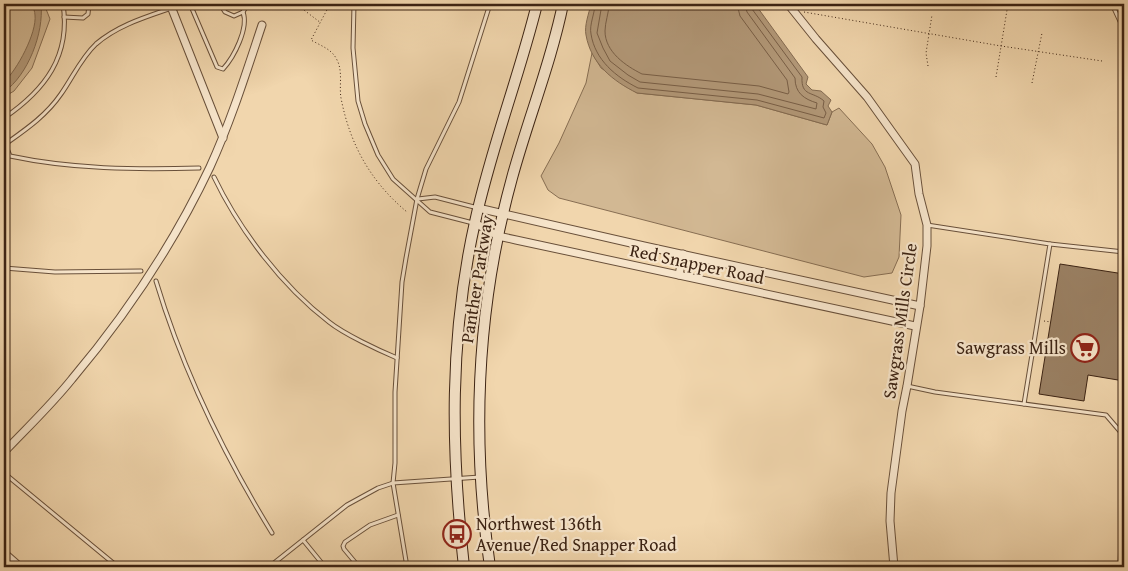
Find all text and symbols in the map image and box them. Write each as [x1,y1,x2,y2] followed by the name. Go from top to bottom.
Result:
[453,213,500,345] street label: Panther Parkway
[627,236,767,291] street label: Red Snapper Road
[875,241,924,401] street label: Sawgrass Mills Circle
[1070,333,1100,363] supermarket icon: Sawgrass Mills
[956,334,1066,361] place label: Sawgrass Mills
[476,510,677,558] place label: Northwest 136th Avenue/Red Snapper Road
[442,519,472,549] bus stop icon: Northwest 136th Avenue/Red Snapper Road

